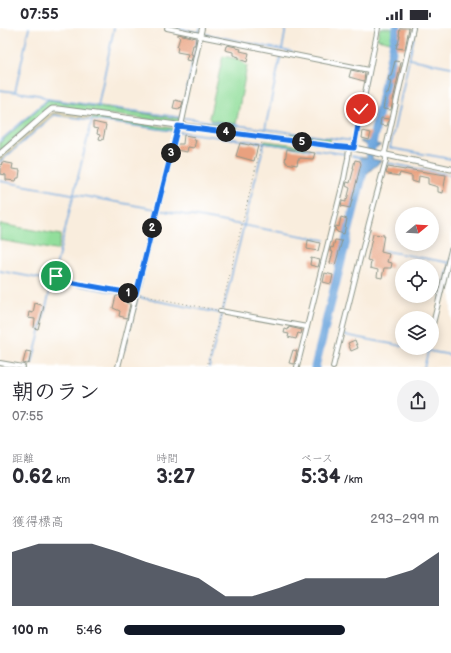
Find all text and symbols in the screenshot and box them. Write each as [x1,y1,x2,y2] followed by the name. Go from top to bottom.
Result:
[20,5,59,24] text: 07:55
[344,92,378,126] pin
[350,98,372,120] icon: check
[216,122,236,142] pin: 4
[223,125,229,138] text: 4
[292,132,312,152] pin: 5
[299,135,305,148] text: 5
[161,143,181,163] pin: 3
[168,146,174,159] text: 3
[395,207,439,251] north arrow
[395,207,439,355] map controls
[142,218,162,238] pin: 2
[149,221,155,234] text: 2
[39,259,73,293] pin
[395,259,439,303] button: locate
[45,265,67,287] icon: arrive
[118,283,138,303] pin: 1
[126,286,130,299] text: 1
[395,311,439,355] button: layers
[12,379,100,406] text: 朝のラン
[397,380,439,422] button: share
[12,408,44,424] text: 07:55
[12,452,34,465] text: 距離
[156,452,178,465] text: 時間
[301,452,333,465] text: ペース
[12,465,53,489] text: 0.62
[156,465,195,489] text: 3:27
[301,465,340,489] text: 5:34
[53,473,70,486] text: km
[340,473,363,486] text: /km
[370,511,439,527] text: 293–299 m
[12,514,64,530] text: 獲得標高
[12,622,48,638] text: 100 m
[76,622,102,638] text: 5:46

